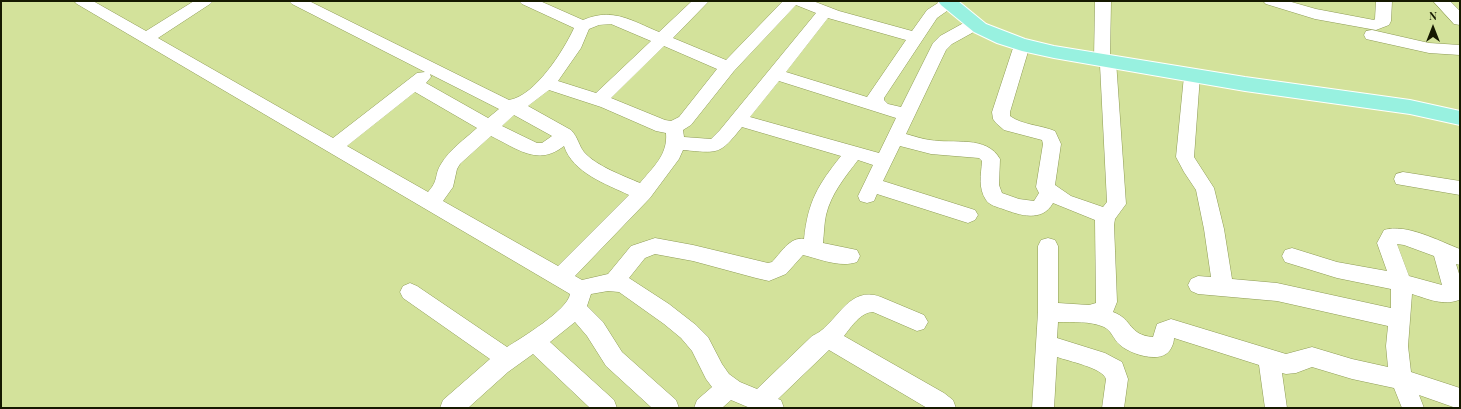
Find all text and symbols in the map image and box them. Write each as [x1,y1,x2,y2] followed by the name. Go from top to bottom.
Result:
[1413,8,1453,48] north arrow
[1429,8,1437,23] text: N

